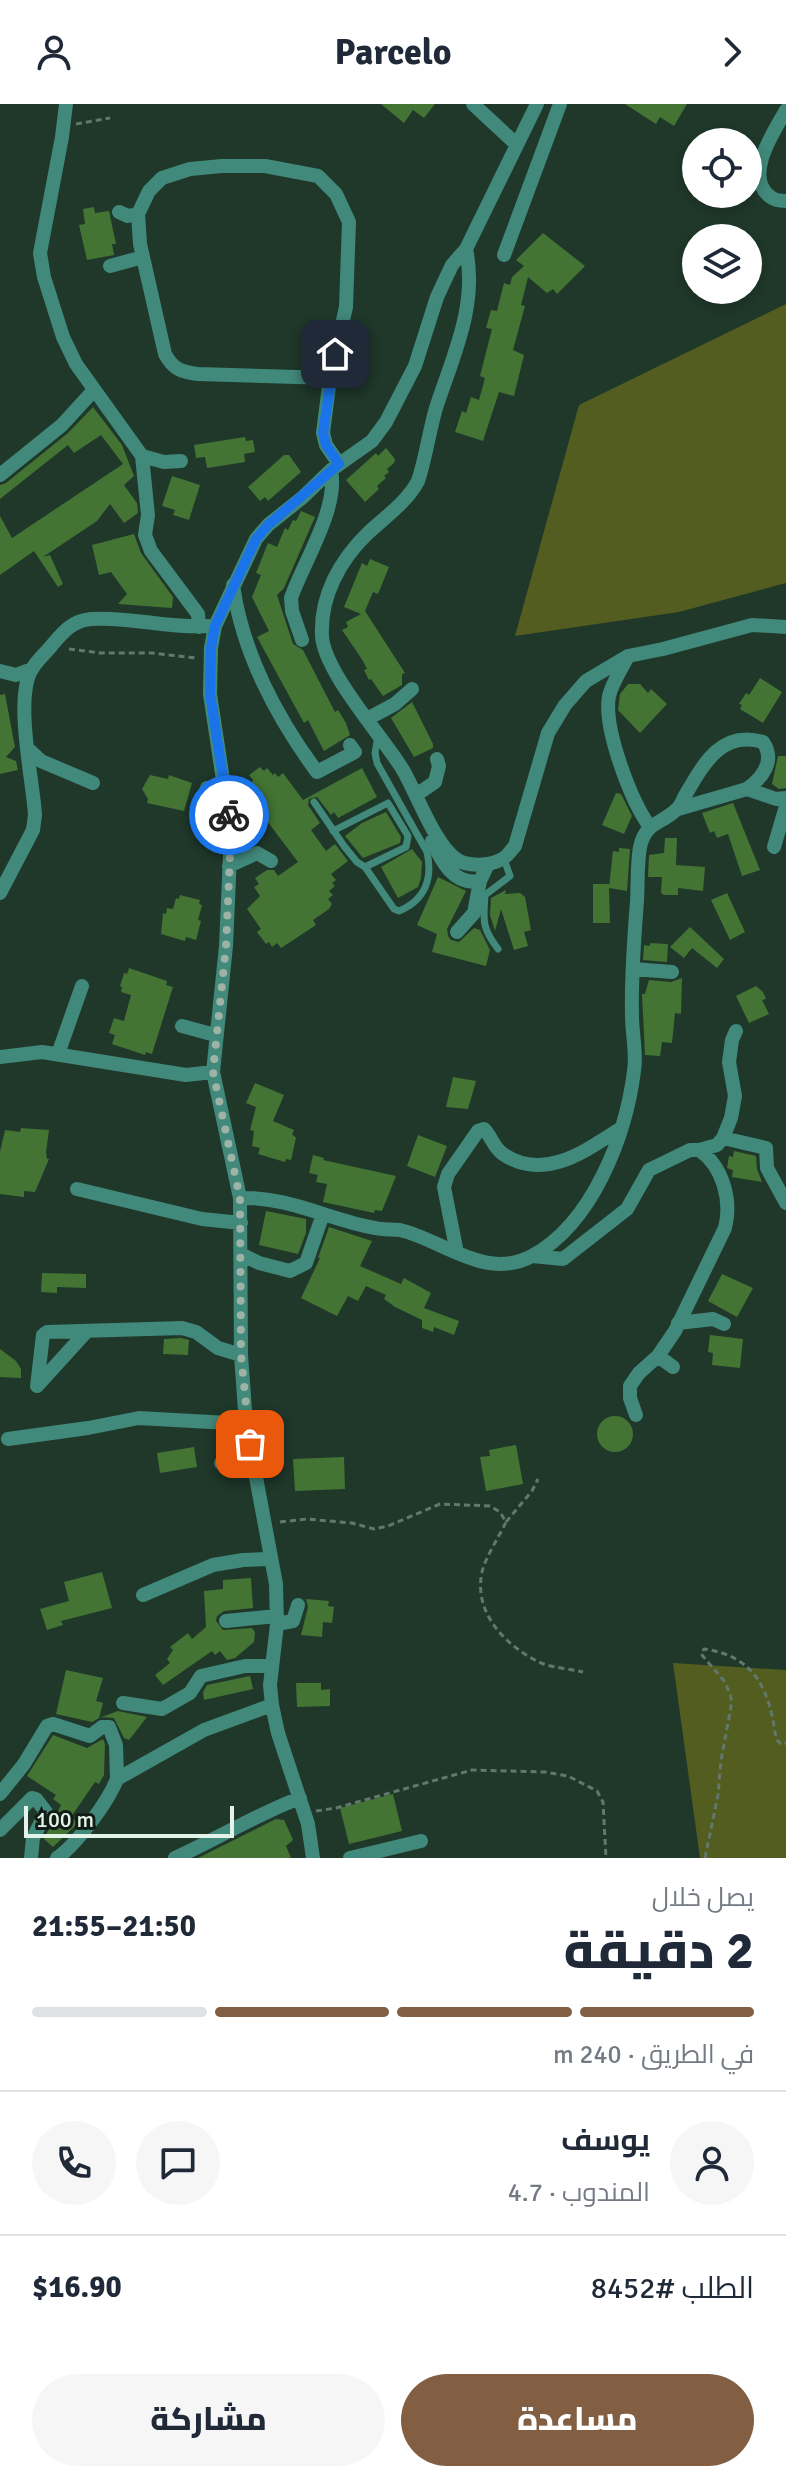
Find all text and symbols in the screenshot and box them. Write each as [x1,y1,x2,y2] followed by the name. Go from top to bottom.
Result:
[32,30,76,74] icon: person
[334,30,452,75] text: Parcelo
[710,30,754,74] icon: forward
[682,128,762,304] map controls
[682,128,762,208] button: locate
[682,224,762,304] button: layers
[301,320,369,388] pin
[313,332,357,376] icon: home
[189,775,269,855] courier
[207,793,251,837] icon: bike
[216,1410,284,1478] pin
[228,1422,272,1466] icon: bag
[24,1802,234,1838] scale bar
[36,1806,94,1833] text: 100 m
[652,1882,754,1914] text: يصل خلال
[32,1908,196,1945] text: 21:50–21:55
[563,1919,754,1983] text: 2 دقيقة
[553,2039,754,2071] text: في الطريق · 240 m
[32,2121,116,2205] button: phone
[136,2121,220,2205] button: chat
[670,2121,754,2205] button: person
[561,2122,650,2159] text: يوسف
[508,2177,650,2209] text: المندوب · 4.7
[32,2269,122,2306] text: $16.90
[591,2270,754,2307] text: الطلب #8452
[32,2374,385,2466] button: مشاركة
[401,2374,754,2466] button: مساعدة

